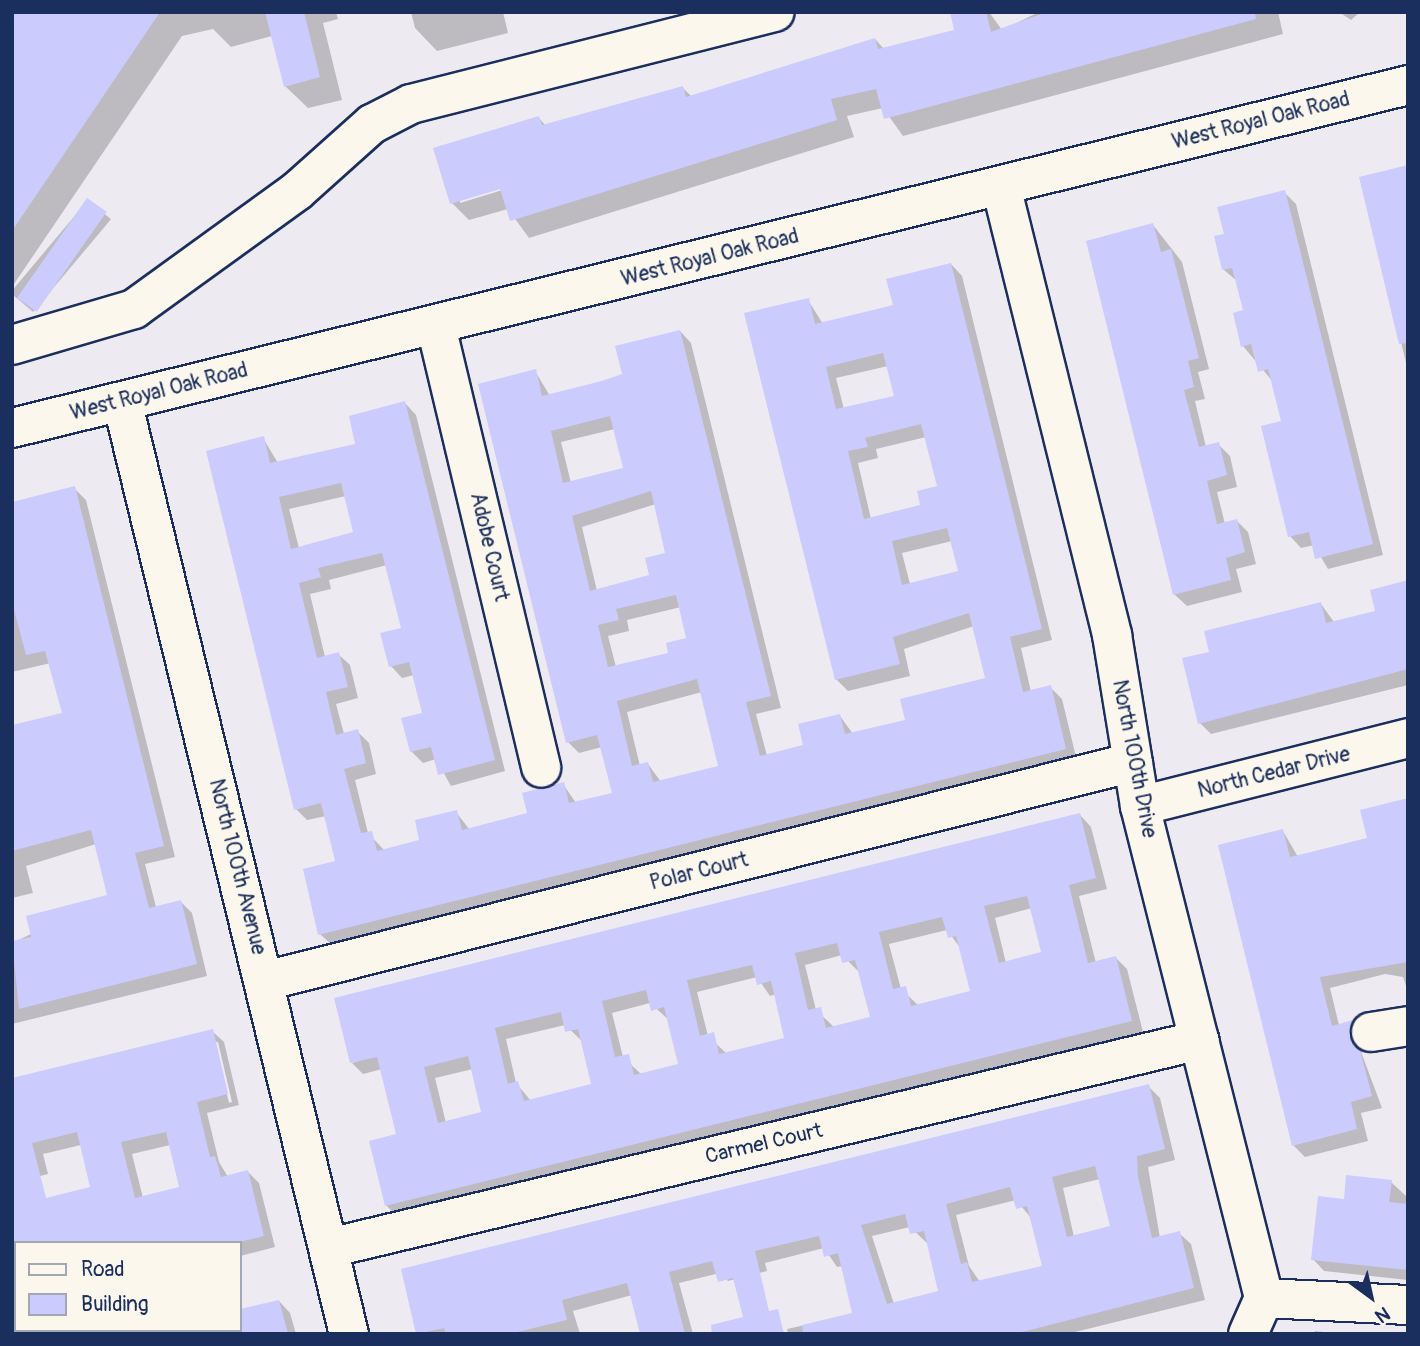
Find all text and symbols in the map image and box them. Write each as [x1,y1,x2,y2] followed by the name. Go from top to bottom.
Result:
[1169,87,1353,155] street label: West Royal Oak Road
[618,224,802,292] street label: West Royal Oak Road
[67,358,251,426] street label: West Royal Oak Road
[464,490,514,604] street label: Adobe Court
[1106,678,1162,840] street label: North 100th Drive
[1195,742,1353,804] street label: North Cedar Drive
[203,777,271,957] street label: North 100th Avenue
[647,848,751,896] street label: Polar Court
[703,1118,825,1170] street label: Carmel Court
[14,1241,242,1332] legend
[81,1256,125,1283] text: Road
[1336,1262,1406,1332] north arrow
[81,1291,148,1318] text: Building
[1371,1301,1394,1328] text: N

